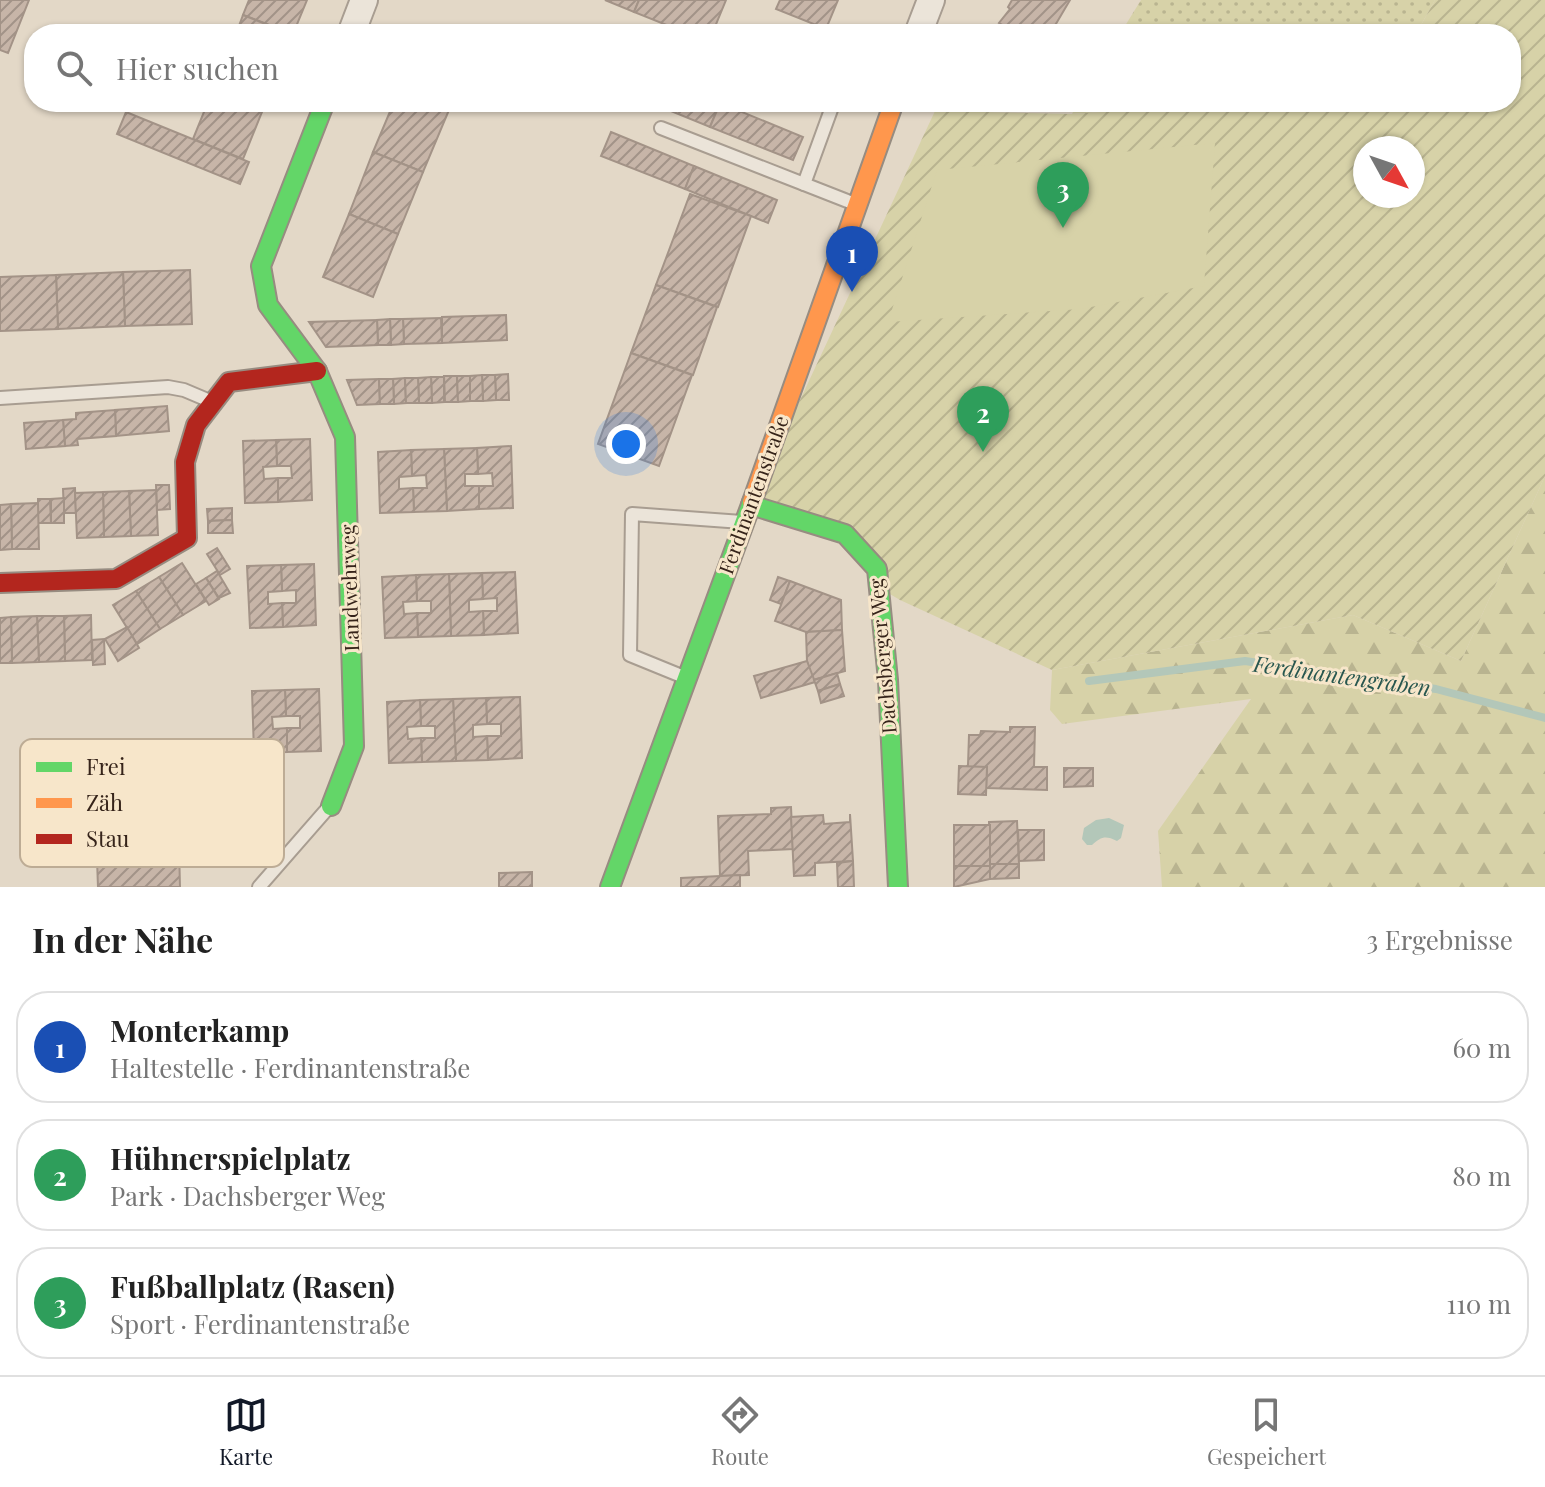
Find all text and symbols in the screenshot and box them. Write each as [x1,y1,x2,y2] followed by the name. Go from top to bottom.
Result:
[24,24,1521,112] search box
[52,46,96,90] icon: search
[116,48,279,88] text: Hier suchen
[1353,136,1425,208] north arrow
[1037,162,1089,228] pin: 3
[826,226,878,292] pin: 1
[957,386,1009,452] pin: 2
[711,412,794,577] street label: Ferdinantenstraße
[606,424,646,464] your location
[333,524,364,652] street label: Landwehrweg
[861,577,902,735] street label: Dachsberger Weg
[1251,648,1433,702] water label: Ferdinantengraben
[20,739,284,867] legend
[86,751,125,781] text: Frei
[86,787,123,817] text: Zäh
[86,823,130,853] text: Stau
[32,916,213,962] text: In der Nähe
[1367,922,1513,957] text: 3 Ergebnisse
[110,1010,289,1050] text: Monterkamp
[55,1030,65,1065] text: 1
[1452,1030,1511,1065] text: 60 m
[110,1050,471,1085] text: Haltestelle · Ferdinantenstraße
[110,1138,351,1178] text: Hühnerspielplatz
[53,1158,67,1193] text: 2
[1452,1158,1511,1193] text: 80 m
[110,1178,385,1213] text: Park · Dachsberger Weg
[110,1266,395,1306] text: Fußballplatz (Rasen)
[54,1286,66,1321] text: 3
[1447,1286,1511,1321] text: 110 m
[110,1306,410,1341] text: Sport · Ferdinantenstraße
[219,1393,273,1471] tab: Karte
[711,1393,769,1471] tab: Route
[1207,1393,1326,1471] tab: Gespeichert

